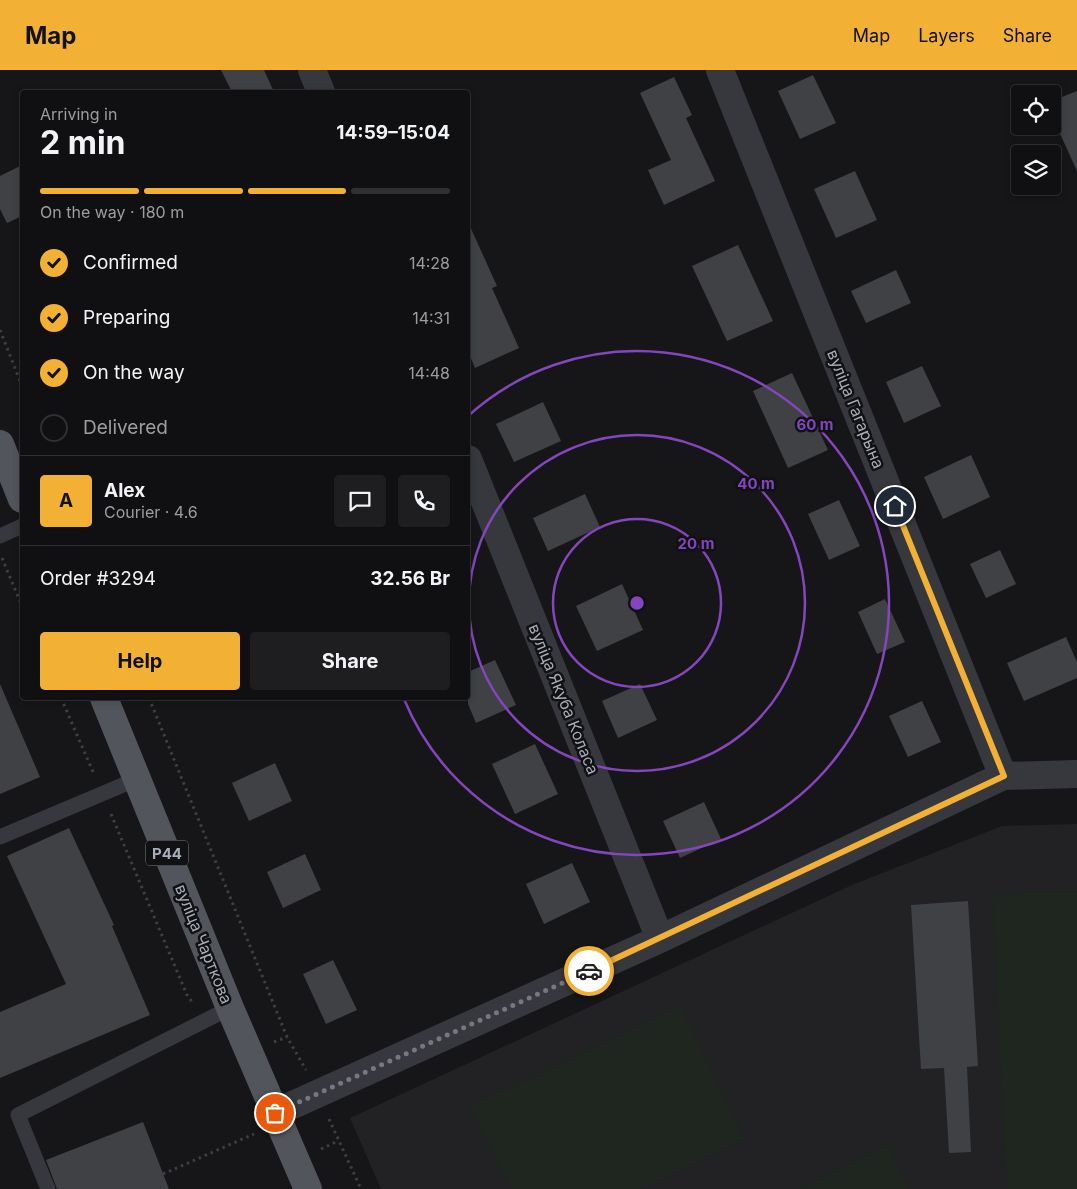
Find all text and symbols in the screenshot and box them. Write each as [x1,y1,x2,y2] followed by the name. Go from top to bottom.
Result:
[25,21,76,50] text: Map
[853,25,890,46] text: Map
[918,25,975,46] text: Layers
[1003,25,1052,46] text: Share
[1011,85,1061,195] map controls
[1011,85,1061,135] button: locate
[40,104,117,124] text: Arriving in
[336,121,450,144] text: 14:59–15:04
[40,123,126,162] text: 2 min
[1011,145,1061,195] button: layers
[40,202,184,222] text: On the way · 180 m
[40,249,68,277] icon: check
[83,251,178,274] text: Confirmed
[409,253,450,273] text: 14:28
[40,304,68,332] icon: check
[83,306,170,329] text: Preparing
[412,308,450,328] text: 14:31
[823,347,889,471] street label: вуліца Гагарына
[40,359,68,387] icon: check
[83,361,185,384] text: On the way
[408,363,450,383] text: 14:48
[796,415,834,434] text: 60 m
[83,416,168,439] text: Delivered
[737,474,775,493] text: 40 m
[334,475,386,527] button: chat
[398,475,450,527] button: phone
[104,479,145,502] text: Alex
[874,485,916,527] pin
[59,489,73,512] text: A
[881,492,909,520] icon: home
[104,502,198,522] text: Courier · 4.6
[678,534,714,553] text: 20 m
[40,567,156,590] text: Order #3294
[370,567,450,590] text: 32.56 Br
[628,594,646,612] centre of rings
[525,621,603,777] street label: вуліца Якуба Коласа
[40,632,240,690] button: Help
[250,632,450,690] button: Share
[146,840,188,866] road number: Р44
[171,881,237,1007] street label: вуліца Чарткова
[564,946,614,996] courier
[575,957,603,985] icon: car
[254,1092,296,1134] pin
[261,1099,289,1127] icon: bag

